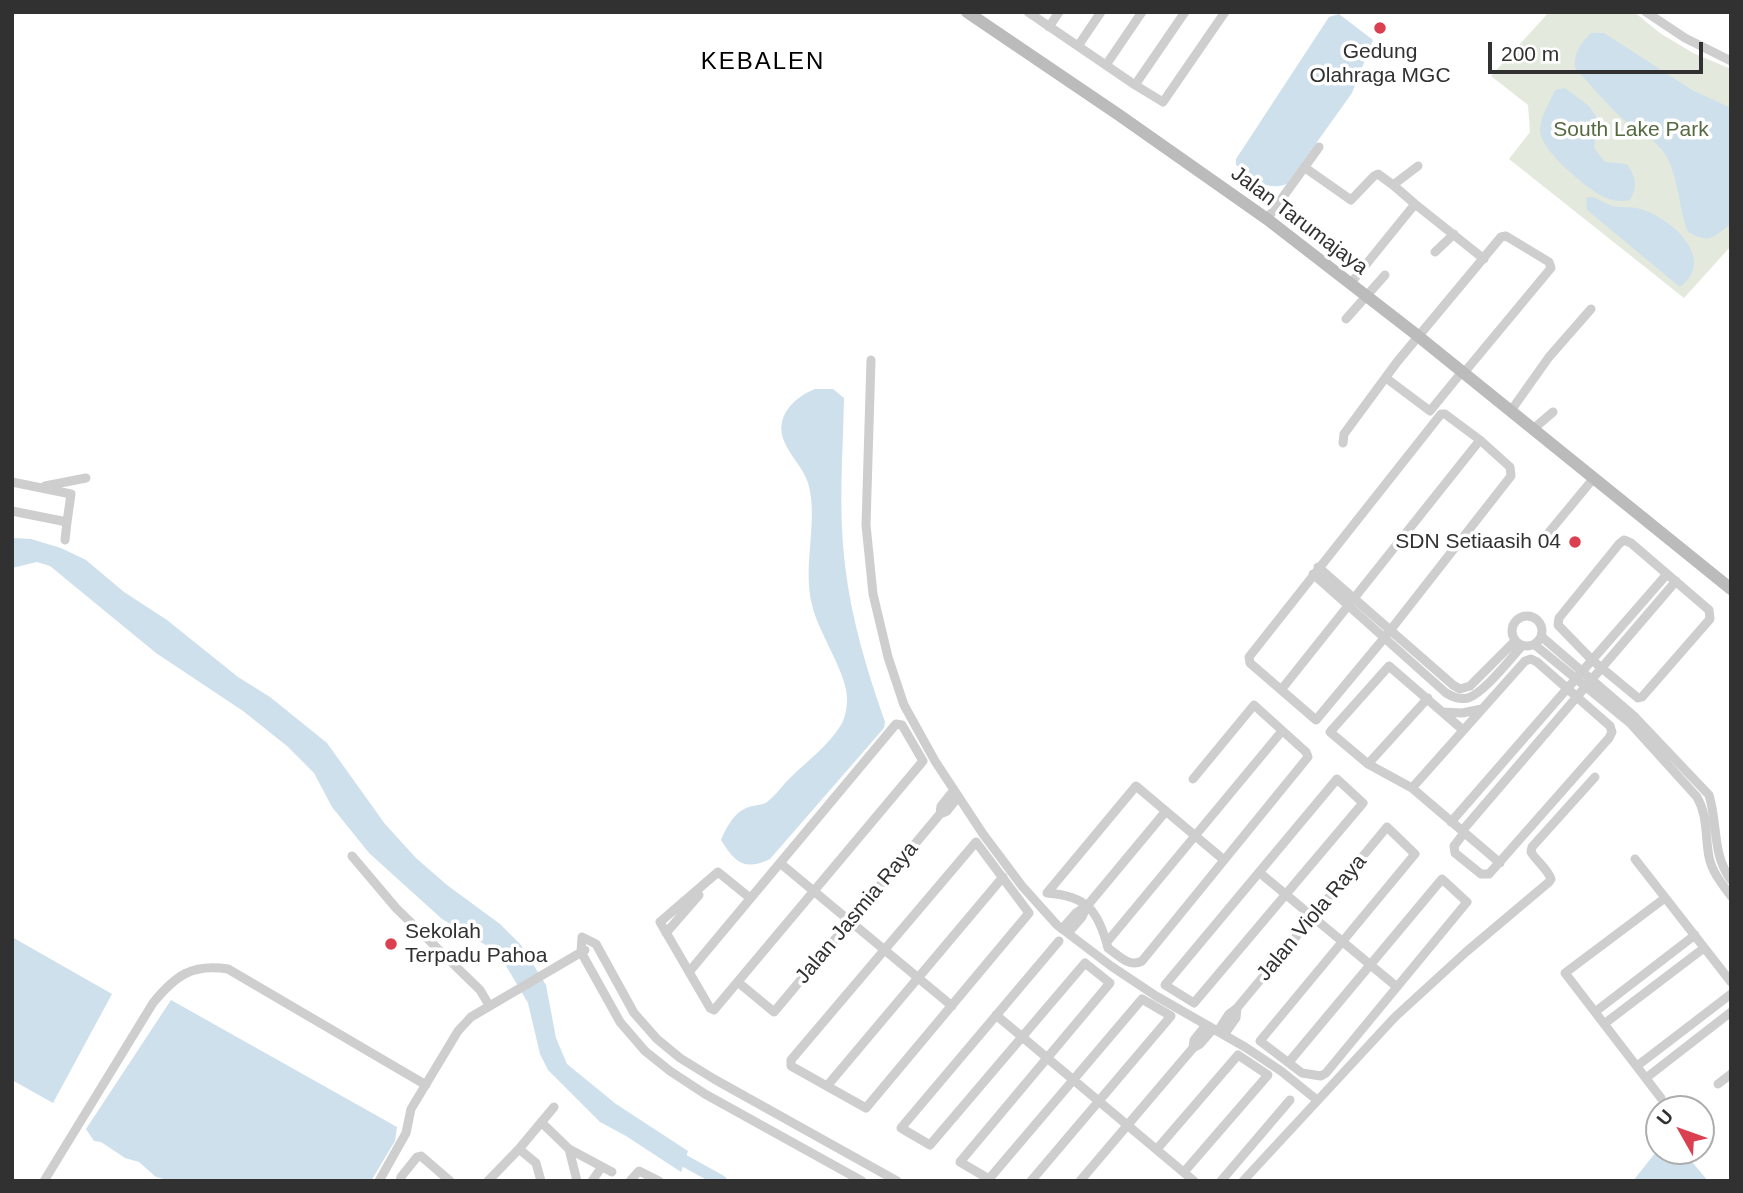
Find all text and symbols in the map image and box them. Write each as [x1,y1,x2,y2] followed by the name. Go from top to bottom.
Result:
[1372,20,1388,36] marker: Gedung Olahraga MGC
[1491,28,1706,72] scale bar
[1309,39,1451,89] place label: Gedung Olahraga MGC
[1501,42,1559,65] text: 200 m
[702,48,824,76] district label: KEBALEN
[1553,117,1709,143] park label: South Lake Park
[1226,161,1372,281] street label: Jalan Tarumajaya
[1395,529,1561,555] place label: SDN Setiaasih 04
[1567,534,1583,550] marker: SDN Setiaasih 04
[790,837,924,989] street label: Jalan Jasmia Raya
[1252,850,1372,986] street label: Jalan Viola Raya
[405,919,547,969] place label: Sekolah Terpadu Pahoa
[383,936,399,952] marker: Sekolah Terpadu Pahoa
[1645,1095,1715,1165] north arrow
[1653,1105,1678,1129] text: U

